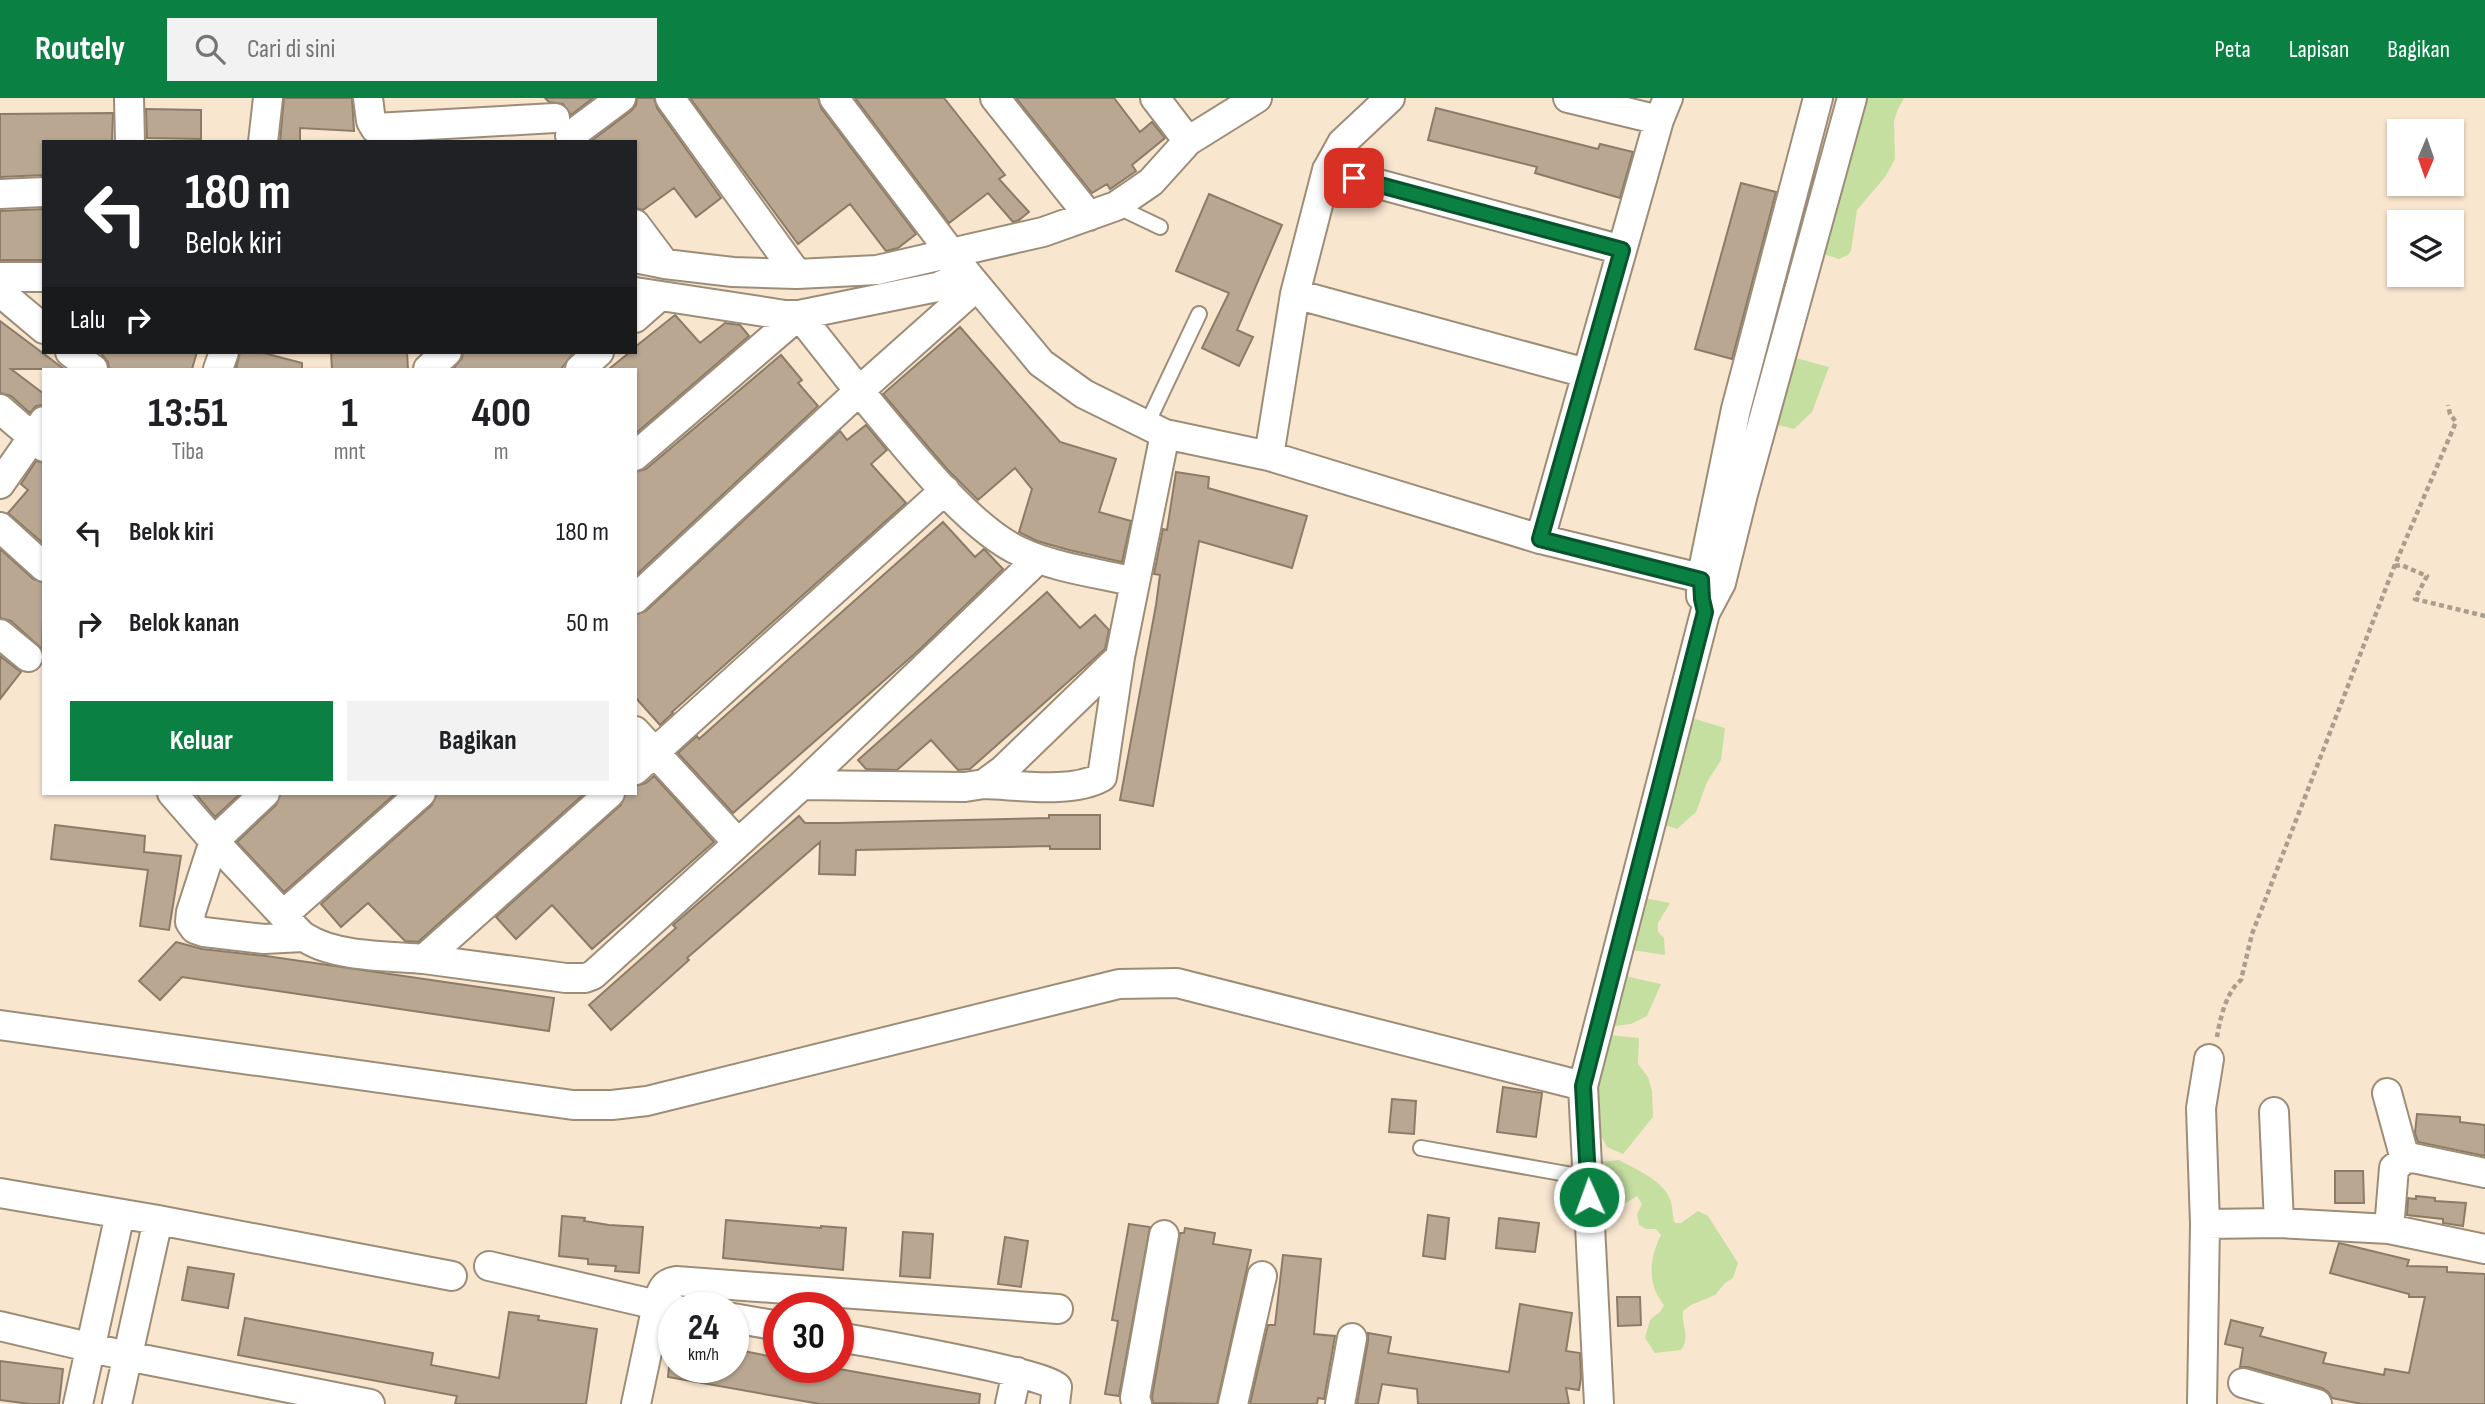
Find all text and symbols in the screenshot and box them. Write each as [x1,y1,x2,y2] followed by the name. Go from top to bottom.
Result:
[167,18,657,81] search box
[35,29,125,69] text: Routely
[191,30,229,68] icon: search
[247,34,335,65] text: Cari di sini
[2215,35,2251,64] text: Peta
[2289,35,2349,64] text: Lapisan
[2387,35,2450,64] text: Bagikan
[2387,119,2464,196] north arrow
[2387,119,2464,287] map controls
[1324,148,1384,208] pin
[1335,159,1373,197] icon: arrive
[185,164,291,223] text: 180 m
[70,168,161,259] icon: left
[2387,210,2464,287] button: layers
[185,224,282,263] text: Belok kiri
[119,301,157,339] icon: right
[70,305,105,336] text: Lalu
[148,388,228,439] text: 13:51
[341,388,358,439] text: 1
[471,388,531,439] text: 400
[172,438,204,466] text: Tiba
[334,438,365,466] text: mnt
[494,438,509,466] text: m
[70,514,108,552] icon: left
[129,517,214,548] text: Belok kiri
[556,517,609,548] text: 180 m
[70,605,108,643] icon: right
[129,608,239,639] text: Belok kanan
[566,608,609,639] text: 50 m
[70,701,333,781] button: Keluar
[347,701,609,781] button: Bagikan
[1552,1160,1626,1234] position arrow
[763,1292,854,1383] speed limit sign: 30
[688,1307,719,1350] text: 24
[688,1344,719,1365] text: km/h

